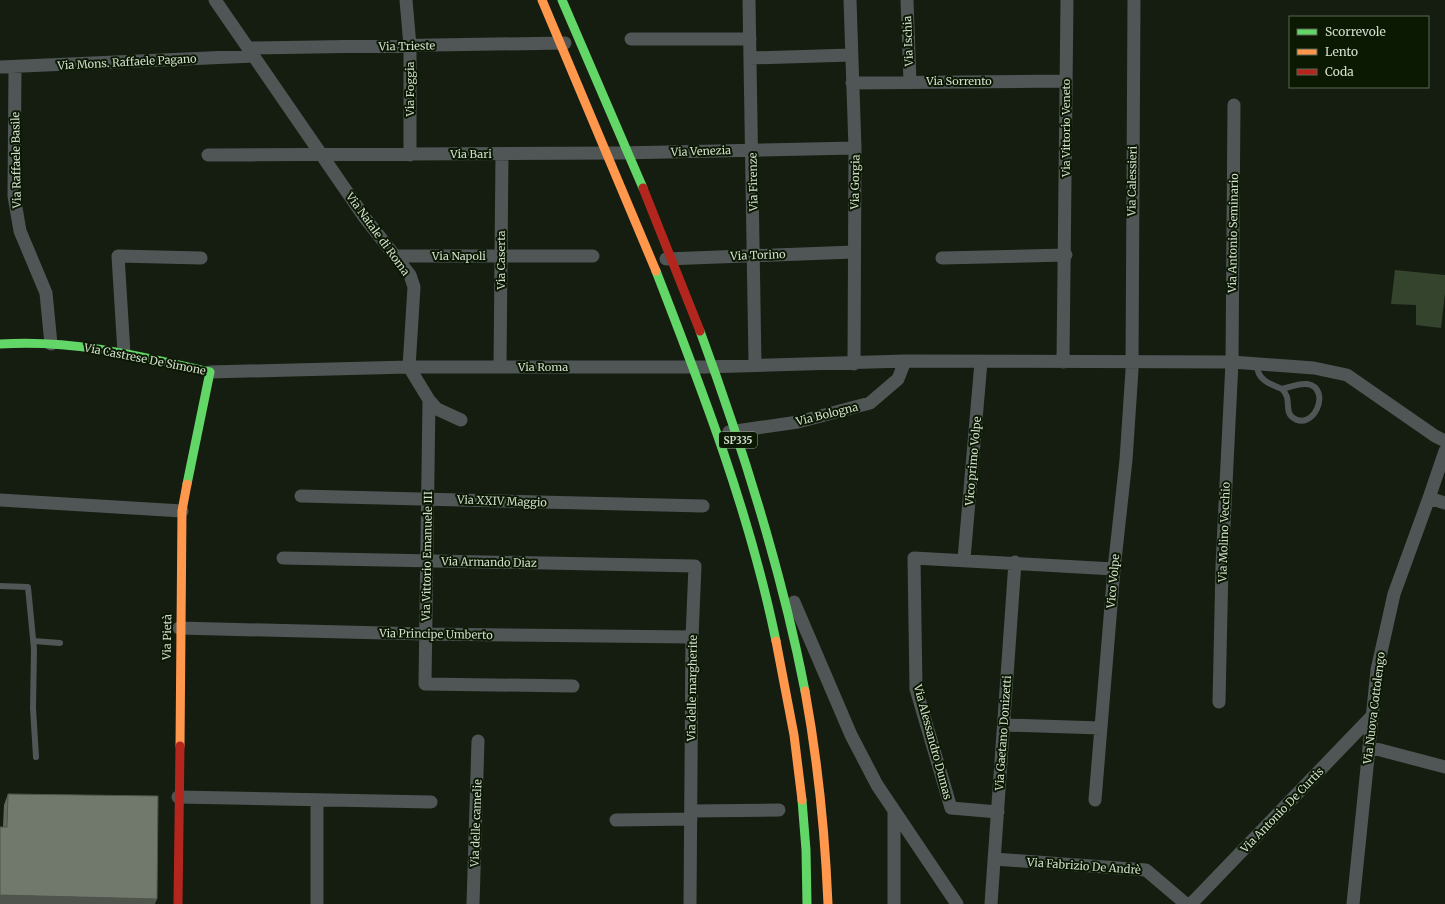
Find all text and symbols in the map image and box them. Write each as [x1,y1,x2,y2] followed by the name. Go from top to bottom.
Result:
[900,15,916,68] street label: Via Ischia
[1289,16,1429,88] legend
[1325,24,1386,39] text: Scorrevole
[378,39,436,54] street label: Via Trieste
[1325,44,1358,59] text: Lento
[56,51,197,73] street label: Via Mons. Raffaele Pagano
[403,61,417,118] street label: Via Foggia
[1325,64,1354,79] text: Coda
[925,74,992,88] street label: Via Sorrento
[1059,78,1073,178] street label: Via Vittorio Veneto
[8,111,24,209] street label: Via Raffaele Basile
[670,143,731,159] street label: Via Venezia
[1124,145,1140,217] street label: Via Calessieri
[449,147,492,161] street label: Via Bari
[745,152,761,213] street label: Via Firenze
[848,154,862,211] street label: Via Gorgia
[1225,173,1241,294] street label: Via Antonio Seminario
[343,189,413,278] street label: Via Natale di Roma
[494,230,508,290] street label: Via Caserta
[729,247,786,263] street label: Via Torino
[431,249,486,263] street label: Via Napoli
[82,340,207,378] street label: Via Castrese De Simone
[517,360,568,374] street label: Via Roma
[794,400,859,429] street label: Via Bologna
[962,416,984,507] street label: Vico primo Volpe
[719,432,757,448] road number: SP335
[1215,481,1233,583] street label: Via Molino Vecchio
[419,491,435,622] street label: Via Vittorio Emanuele III
[456,492,548,510] street label: Via XXIV Maggio
[1104,553,1122,610] street label: Vico Volpe
[440,554,537,570] street label: Via Armando Diaz
[160,614,174,661] street label: Via Pietà
[378,626,493,642] street label: Via Principe Umberto
[684,635,700,742] street label: Via delle margherite
[1360,650,1388,766] street label: Via Nuova Cottolengo
[992,675,1014,792] street label: Via Gaetano Donizetti
[911,682,955,801] street label: Via Alessandro Dumas
[1237,764,1326,856] street label: Via Antonio De Curtis
[467,779,485,868] street label: Via delle camelie
[1026,855,1142,877] street label: Via Fabrizio De Andrè

